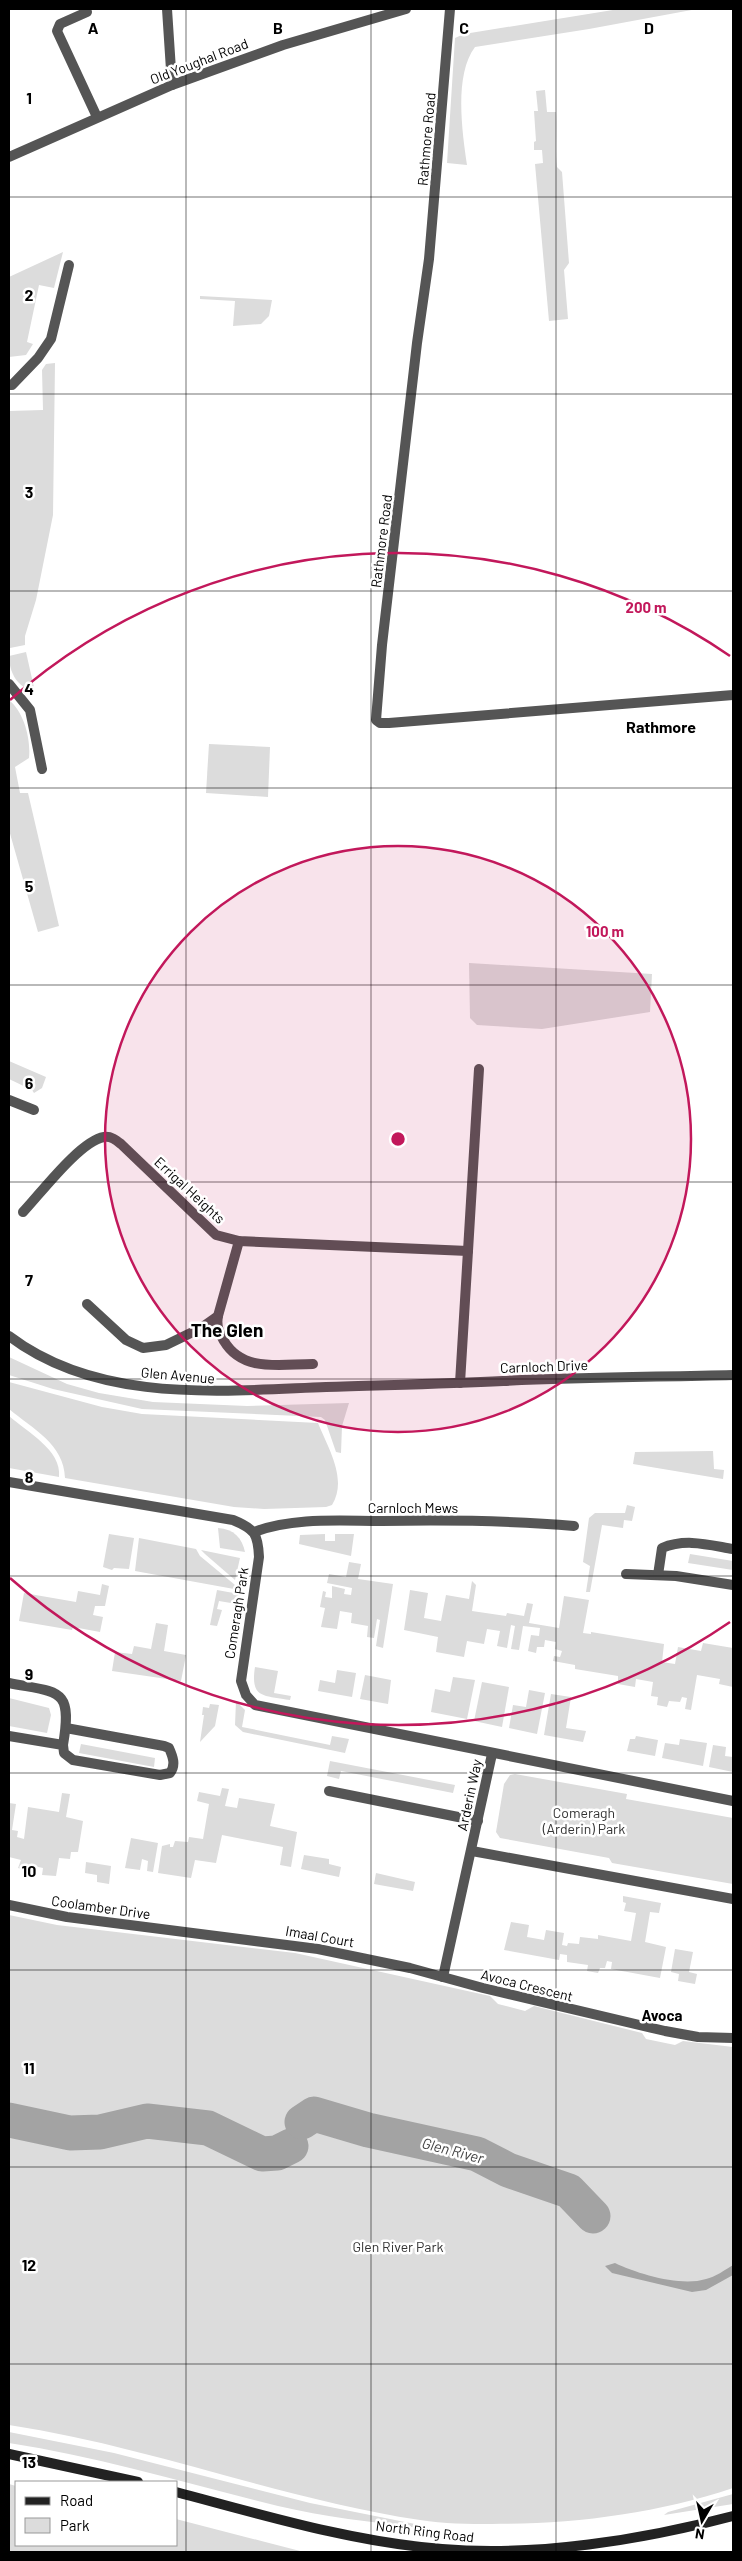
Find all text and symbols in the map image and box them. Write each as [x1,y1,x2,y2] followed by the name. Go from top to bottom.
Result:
[88,18,99,37] text: A
[273,18,283,37] text: B
[459,18,469,37] text: C
[644,18,654,37] text: D
[148,34,250,88] street label: Old Youghal Road
[26,88,32,107] text: 1
[413,92,439,186] street label: Rathmore Road
[25,285,34,304] text: 2
[25,482,33,501] text: 3
[367,493,395,589] street label: Rathmore Road
[625,598,667,616] text: 200 m
[24,679,34,698] text: 4
[626,717,696,736] district label: Rathmore
[25,876,34,895] text: 5
[586,922,624,940] text: 100 m
[25,1073,34,1092] text: 6
[389,1130,407,1148] centre of rings
[151,1153,229,1227] street label: Errigal Heights
[25,1270,33,1289] text: 7
[191,1318,263,1341] district label: The Glen
[500,1356,588,1376] street label: Carnloch Drive
[140,1363,216,1387] street label: Glen Avenue
[25,1467,34,1486] text: 8
[368,1499,458,1516] street label: Carnloch Mews
[220,1566,252,1660] street label: Comeragh Park
[25,1664,33,1683] text: 9
[453,1757,485,1832] street label: Arderin Way
[542,1804,625,1837] park label: Comeragh (Arderin) Park
[22,1861,36,1880] text: 10
[50,1892,152,1922] street label: Coolamber Drive
[284,1922,356,1950] street label: Imaal Court
[479,1965,575,2005] street label: Avoca Crescent
[642,2006,683,2024] district label: Avoca
[23,2058,35,2077] text: 11
[420,2133,486,2167] water label: Glen River
[352,2238,444,2255] park label: Glen River Park
[22,2255,36,2274] text: 12
[22,2452,36,2471] text: 13
[15,2481,178,2546] legend
[60,2491,93,2509] text: Road
[677,2496,727,2546] north arrow
[60,2516,90,2534] text: Park
[375,2517,475,2545] street label: North Ring Road
[694,2525,706,2543] text: N

